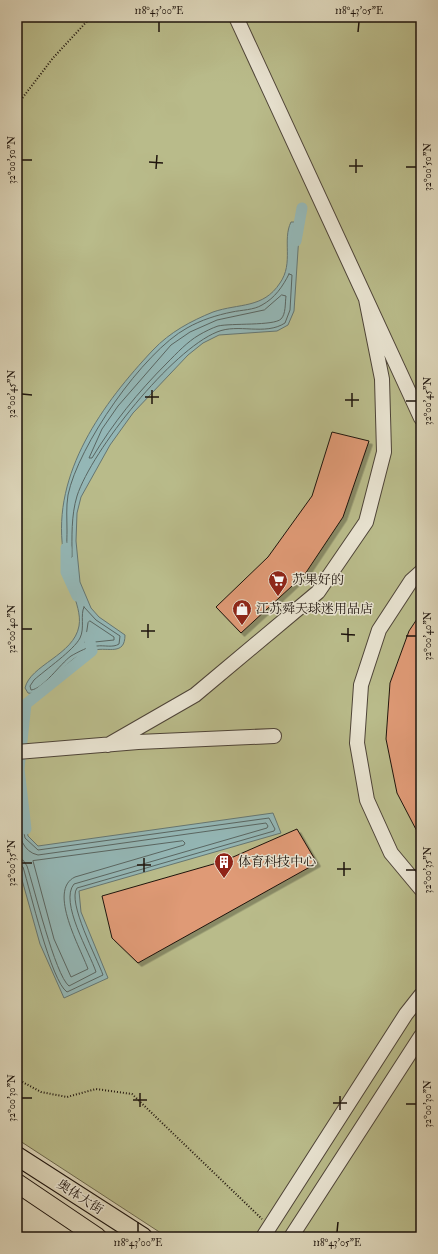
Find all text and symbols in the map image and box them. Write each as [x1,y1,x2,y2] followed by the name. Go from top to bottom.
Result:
[135,5,183,17] text: 118°43'00"E
[335,5,383,17] text: 118°43'05"E
[6,136,18,184] text: 32°00'50"N
[422,143,434,191] text: 32°00'50"N
[6,370,18,418] text: 32°00'45"N
[422,377,434,425] text: 32°00'45"N
[267,569,289,597] supermarket icon: 苏果好的
[292,572,344,588] place label: 苏果好的
[231,598,253,626] shop icon: 江苏舜天球迷用品店
[256,601,373,617] place label: 江苏舜天球迷用品店
[6,604,18,654] text: 32°00'40"N
[422,611,434,661] text: 32°00'40"N
[6,840,18,886] text: 32°00'35"N
[422,847,434,893] text: 32°00'35"N
[213,851,235,879] building icon: 体育科技中心
[238,854,316,870] place label: 体育科技中心
[6,1074,18,1122] text: 32°00'30"N
[422,1080,434,1128] text: 32°00'30"N
[54,1176,106,1218] street label: 奥体大街
[114,1237,162,1249] text: 118°43'00"E
[313,1237,361,1249] text: 118°43'05"E

